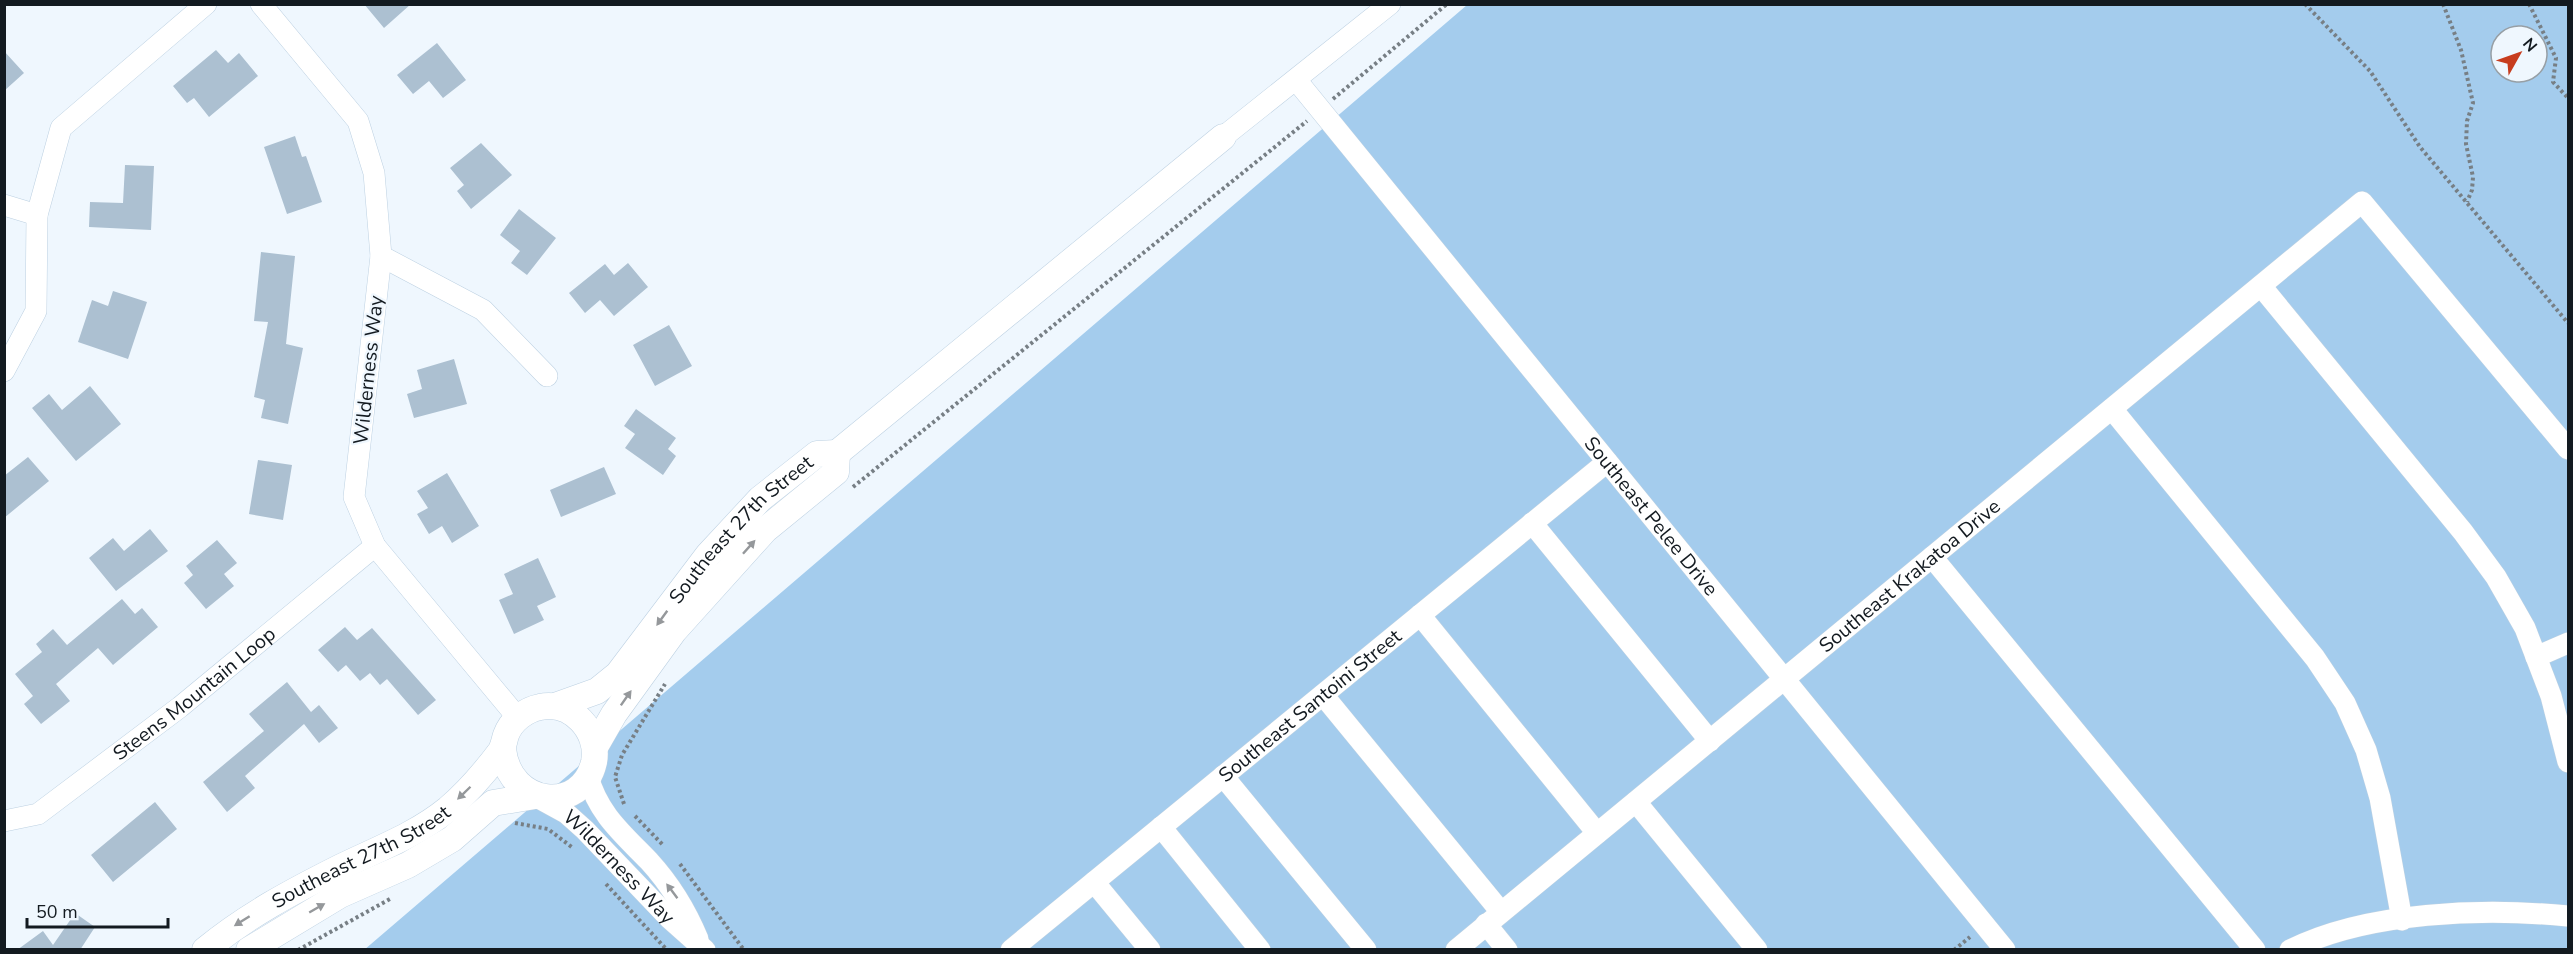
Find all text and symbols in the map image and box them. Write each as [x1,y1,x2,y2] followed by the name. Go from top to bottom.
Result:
[2489,24,2549,84] north arrow
[2517,33,2542,57] text: N
[347,293,390,446] street label: Wilderness Way
[1578,431,1724,602] street label: Southeast Pelee Drive
[663,449,820,610] street label: Southeast 27th Street
[1813,493,2006,659] street label: Southeast Krakatoa Drive
[742,540,755,555] one-way arrow
[655,610,668,626] one-way arrow
[108,621,281,767] street label: Steens Mountain Loop
[1213,622,1408,789] street label: Southeast Santoini Street
[620,690,631,706] one-way arrow
[457,786,472,800] one-way arrow
[267,799,457,915] street label: Southeast 27th Street
[557,804,681,931] street label: Wilderness Way
[665,883,678,899] one-way arrow
[27,891,168,929] scale bar
[36,900,78,924] text: 50 m
[309,903,325,914] one-way arrow
[234,916,250,927] one-way arrow

